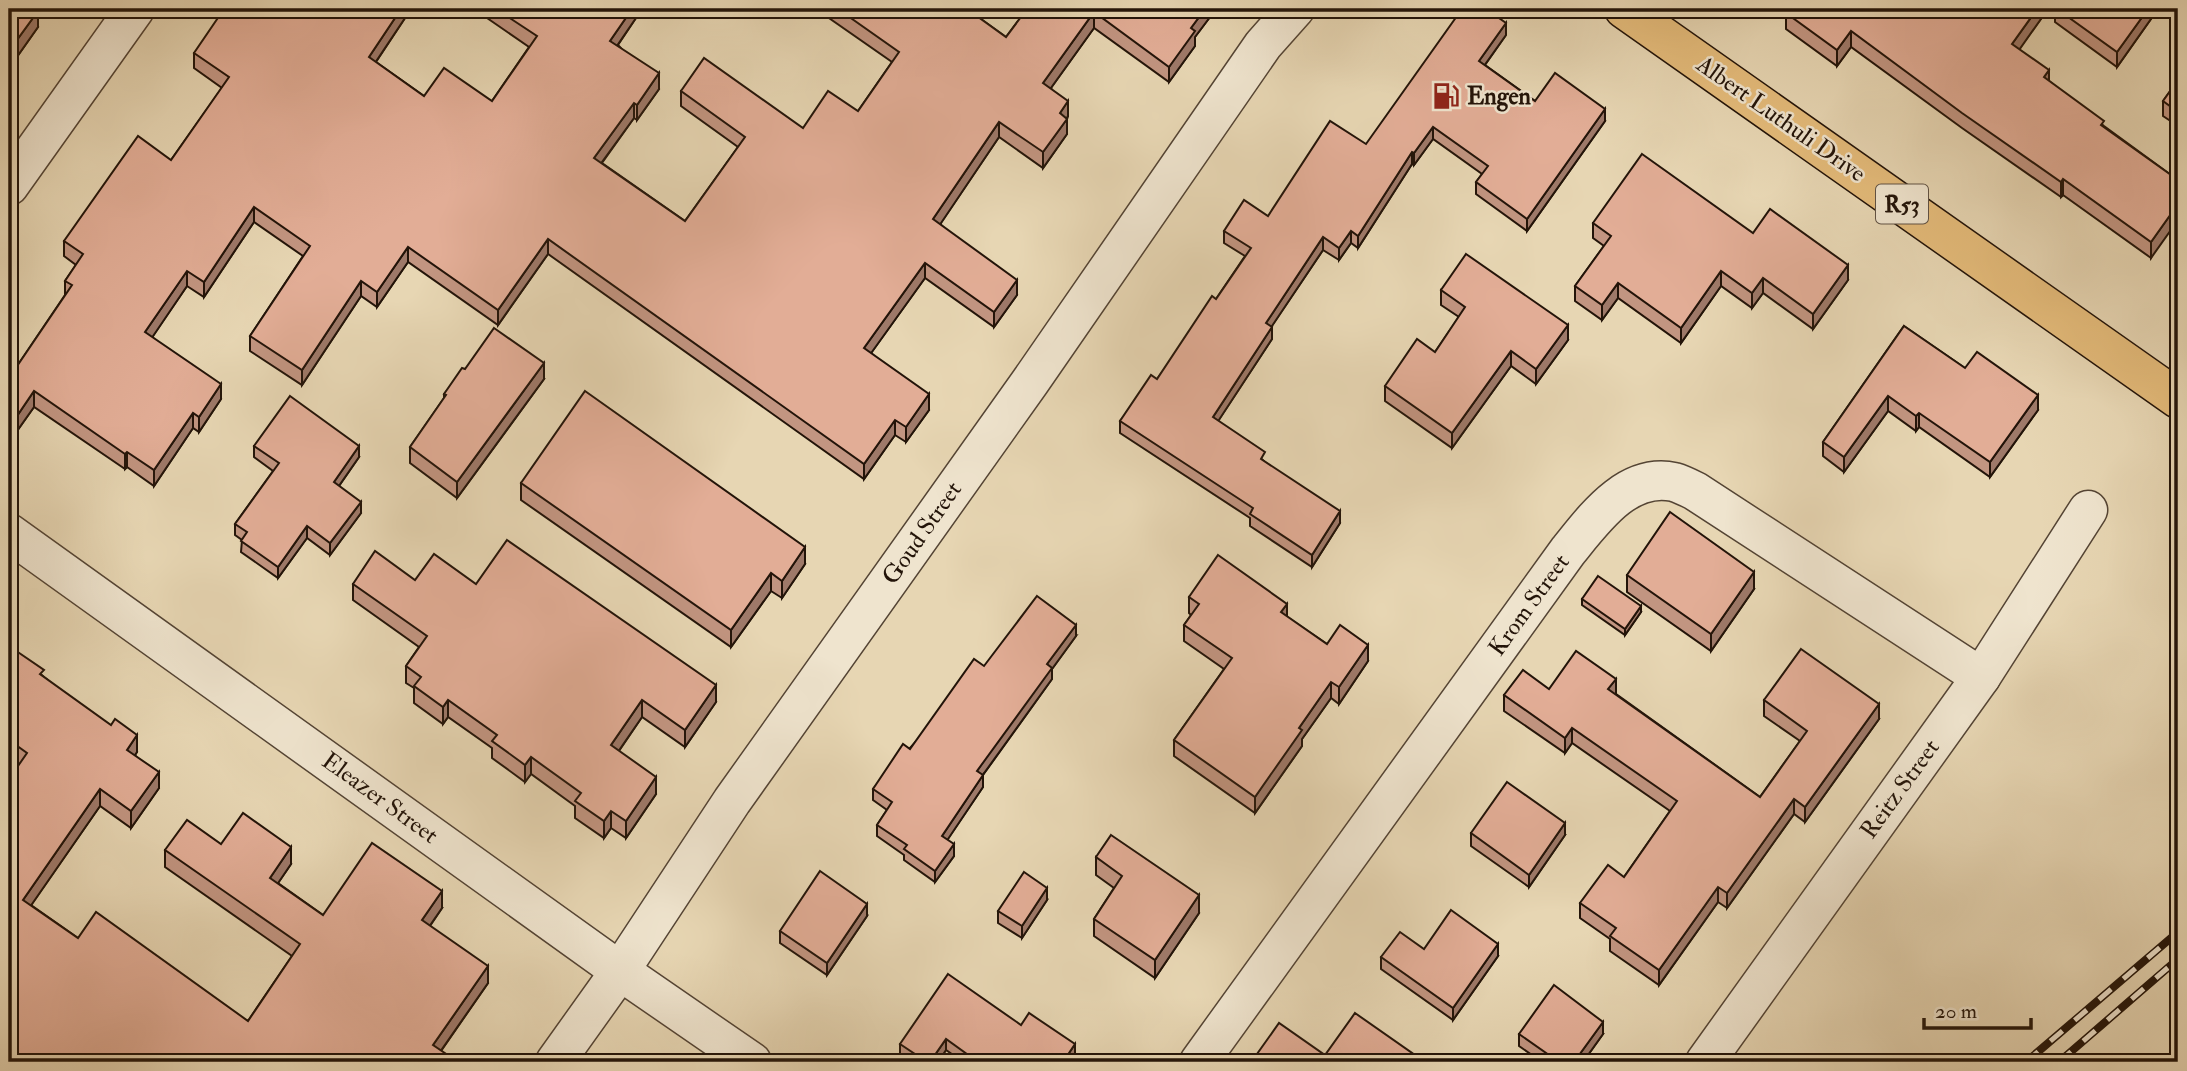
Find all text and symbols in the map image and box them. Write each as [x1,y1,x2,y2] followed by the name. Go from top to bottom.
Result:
[1689,48,1872,189] street label: Albert Luthuli Drive
[1431,81,1461,111] fuel station icon: Engen
[1467,81,1532,112] place label: Engen
[1876,184,1928,224] road number: R53
[875,475,969,591] street label: Goud Street
[1482,548,1577,662] street label: Krom Street
[1853,733,1947,845] street label: Reitz Street
[316,745,445,851] street label: Eleazer Street
[1924,987,2031,1031] scale bar
[1935,998,1977,1025] text: 20 m

